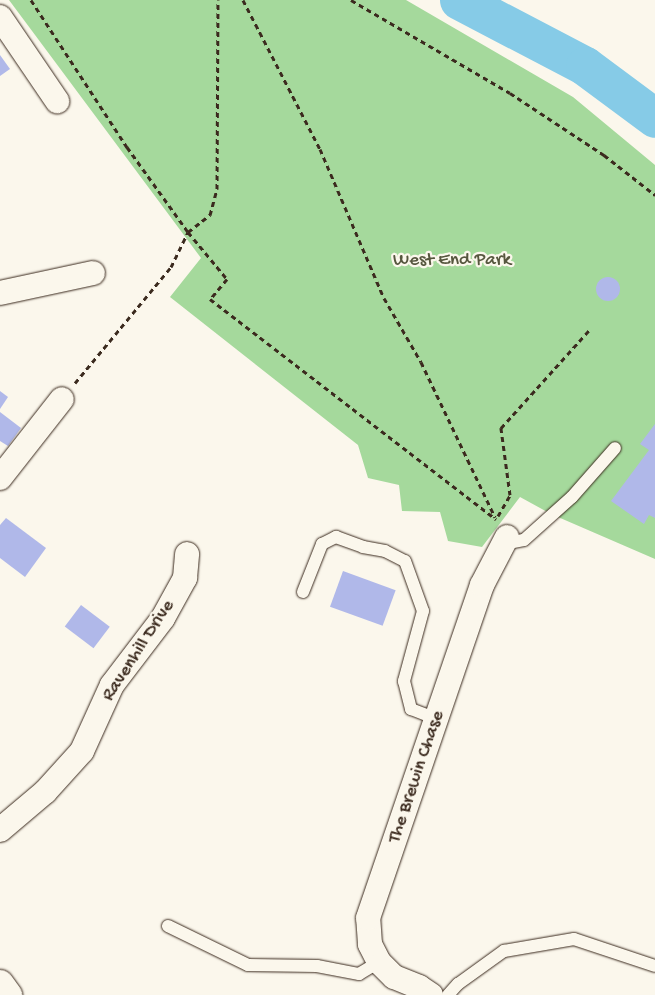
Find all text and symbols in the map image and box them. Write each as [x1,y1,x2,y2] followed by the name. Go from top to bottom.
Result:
[393,250,511,272] park label: West End Park
[98,596,180,706] street label: Ravenhill Drive
[384,708,450,846] street label: The Brewin Chase

